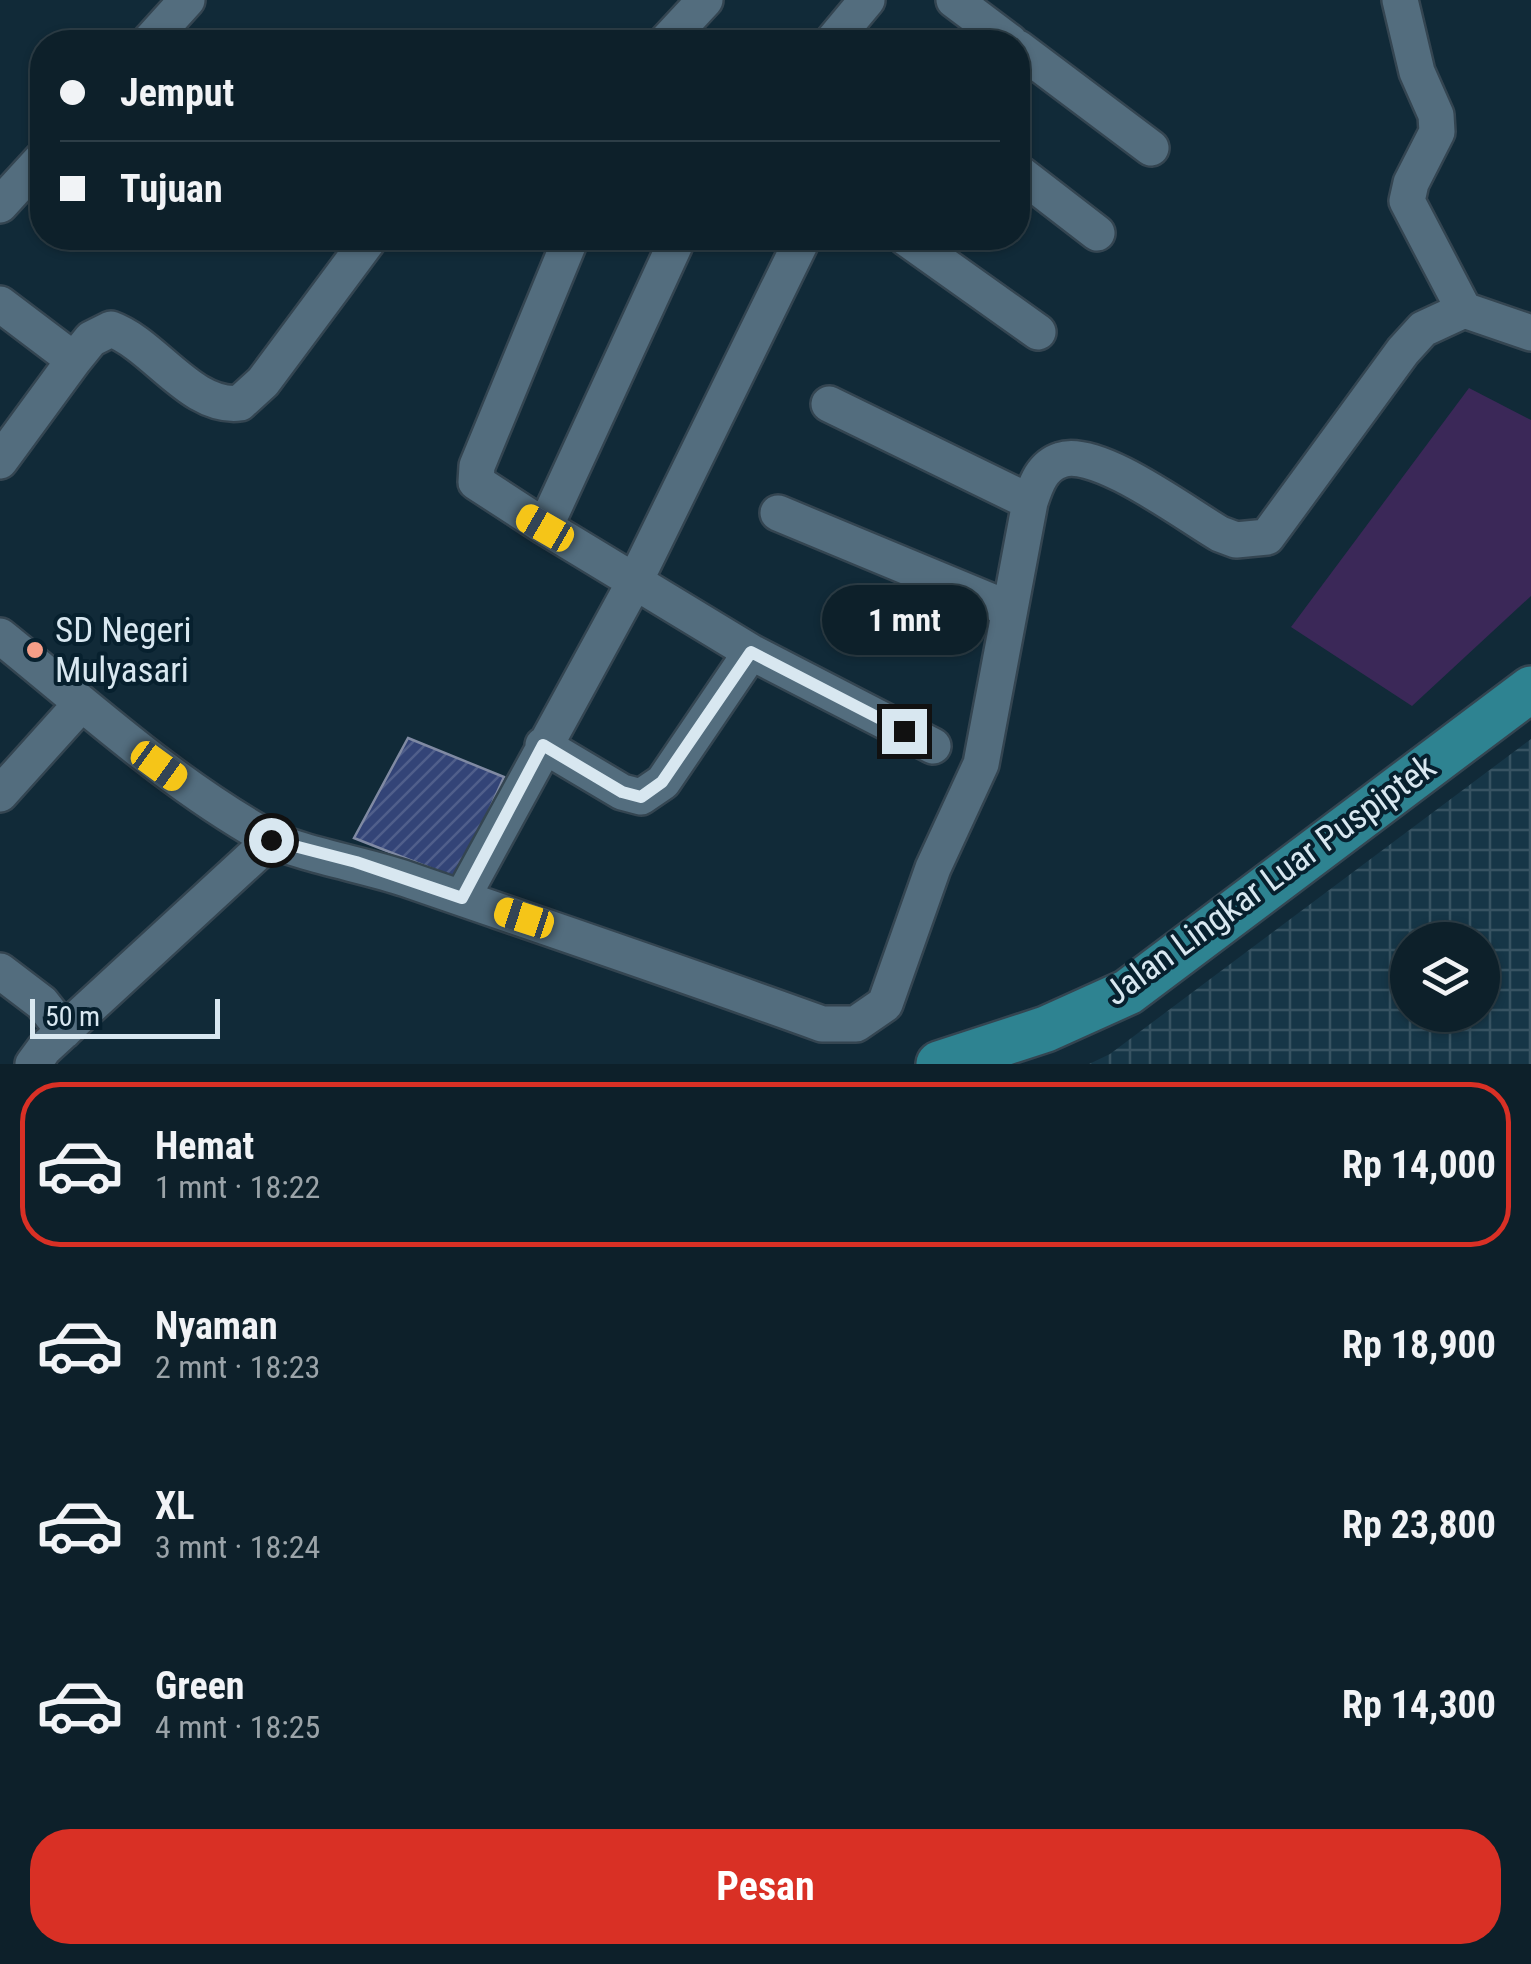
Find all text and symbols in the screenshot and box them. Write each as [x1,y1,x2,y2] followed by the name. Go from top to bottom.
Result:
[120,71,234,115] text: Jemput
[120,167,223,211] text: Tujuan
[512,500,578,556] car
[822,586,986,656] callout: 1 mnt
[868,601,941,639] text: 1 mnt
[55,610,192,691] place label: SD Negeri Mulyasari
[24,639,46,661] marker: SD Negeri Mulyasari
[882,709,927,754] route end
[126,736,192,796] car
[1096,746,1444,1014] street label: Jalan Lingkar Luar Puspiptek
[249,818,294,863] route start
[491,894,557,942] car
[1390,922,1500,1032] map controls
[1390,922,1500,1032] button: layers
[30,994,220,1038] scale bar
[45,1000,100,1033] text: 50 m
[35,1120,125,1210] icon: car
[155,1124,254,1168] text: Hemat
[1342,1143,1496,1187] text: Rp 14,000
[155,1168,320,1206] text: 1 mnt · 18:22
[35,1300,125,1390] icon: car
[155,1304,278,1348] text: Nyaman
[1342,1323,1496,1367] text: Rp 18,900
[155,1348,320,1386] text: 2 mnt · 18:23
[35,1480,125,1570] icon: car
[155,1484,194,1528] text: XL
[1342,1503,1496,1547] text: Rp 23,800
[155,1528,320,1566] text: 3 mnt · 18:24
[35,1660,125,1750] icon: car
[155,1664,245,1708] text: Green
[1342,1683,1496,1727] text: Rp 14,300
[155,1708,320,1746] text: 4 mnt · 18:25
[30,1829,1501,1944] button: Pesan

